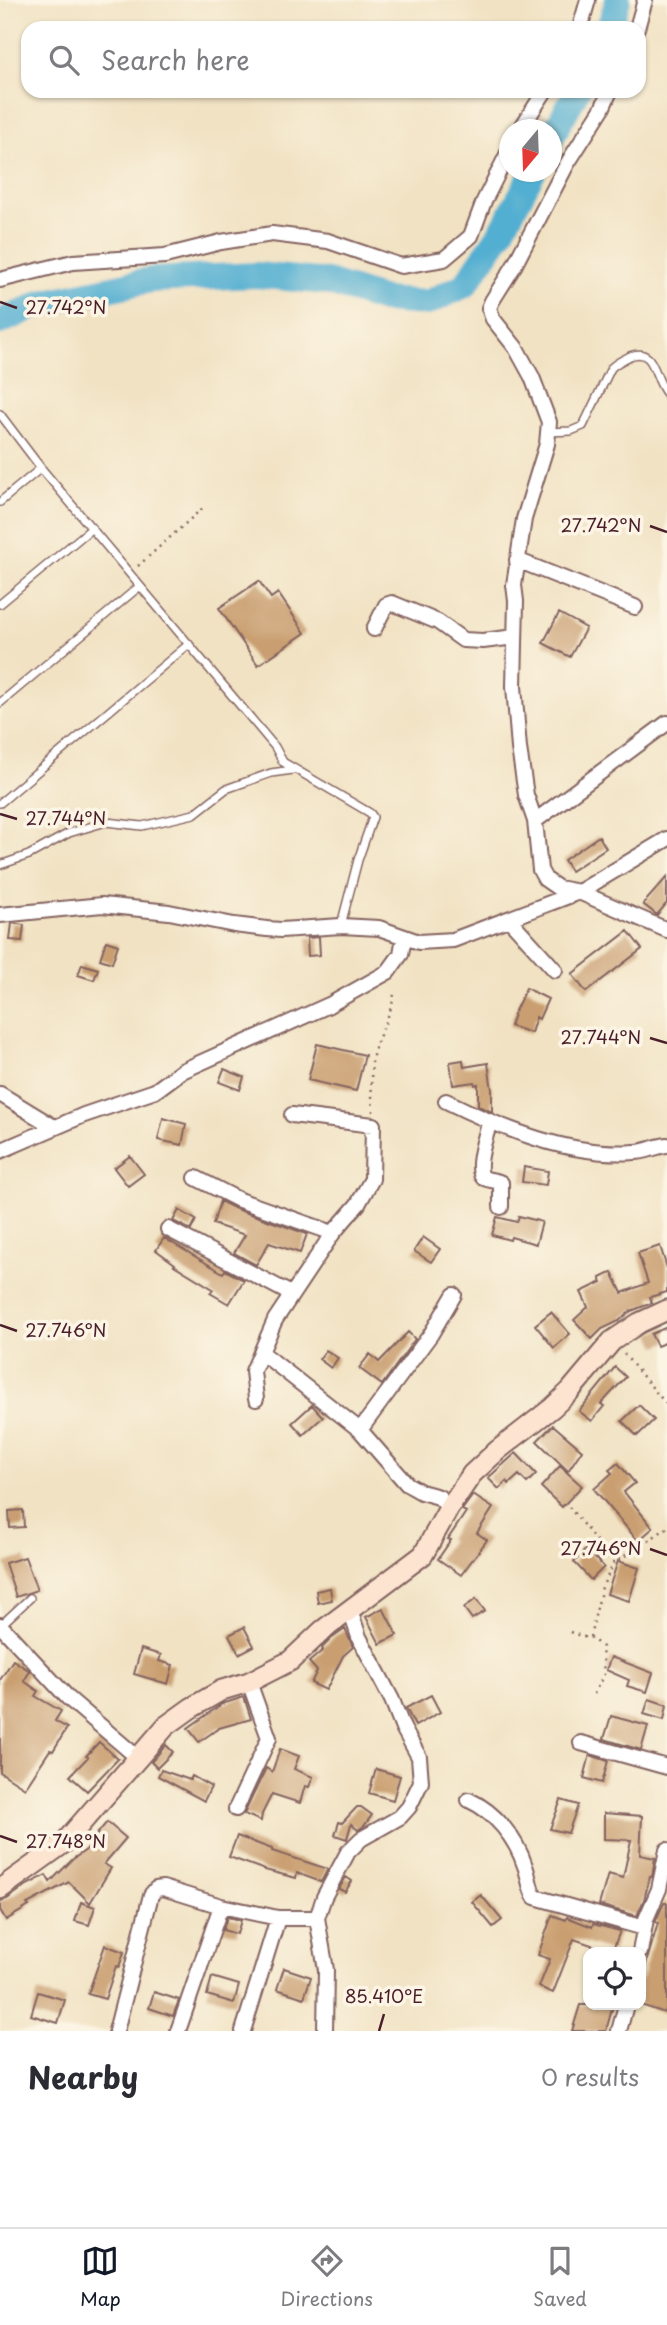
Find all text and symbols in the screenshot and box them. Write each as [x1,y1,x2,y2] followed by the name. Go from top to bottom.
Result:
[21,21,646,98] search box
[101,40,250,79] text: Search here
[45,41,83,79] icon: search
[499,119,562,182] north arrow
[26,293,106,320] text: 27.742°N
[561,511,641,538] text: 27.742°N
[26,804,106,831] text: 27.744°N
[561,1023,641,1050] text: 27.744°N
[25,1316,107,1343] text: 27.746°N
[560,1534,642,1561] text: 27.746°N
[26,1827,106,1854] text: 27.748°N
[583,1947,646,2010] map controls
[583,1947,646,2010] button: locate
[345,1982,423,2009] text: 85.410°E
[28,2054,138,2099] text: Nearby
[541,2059,639,2094] text: 0 results
[80,2242,121,2312] tab: Map
[281,2242,373,2312] tab: Directions
[533,2242,587,2312] tab: Saved

